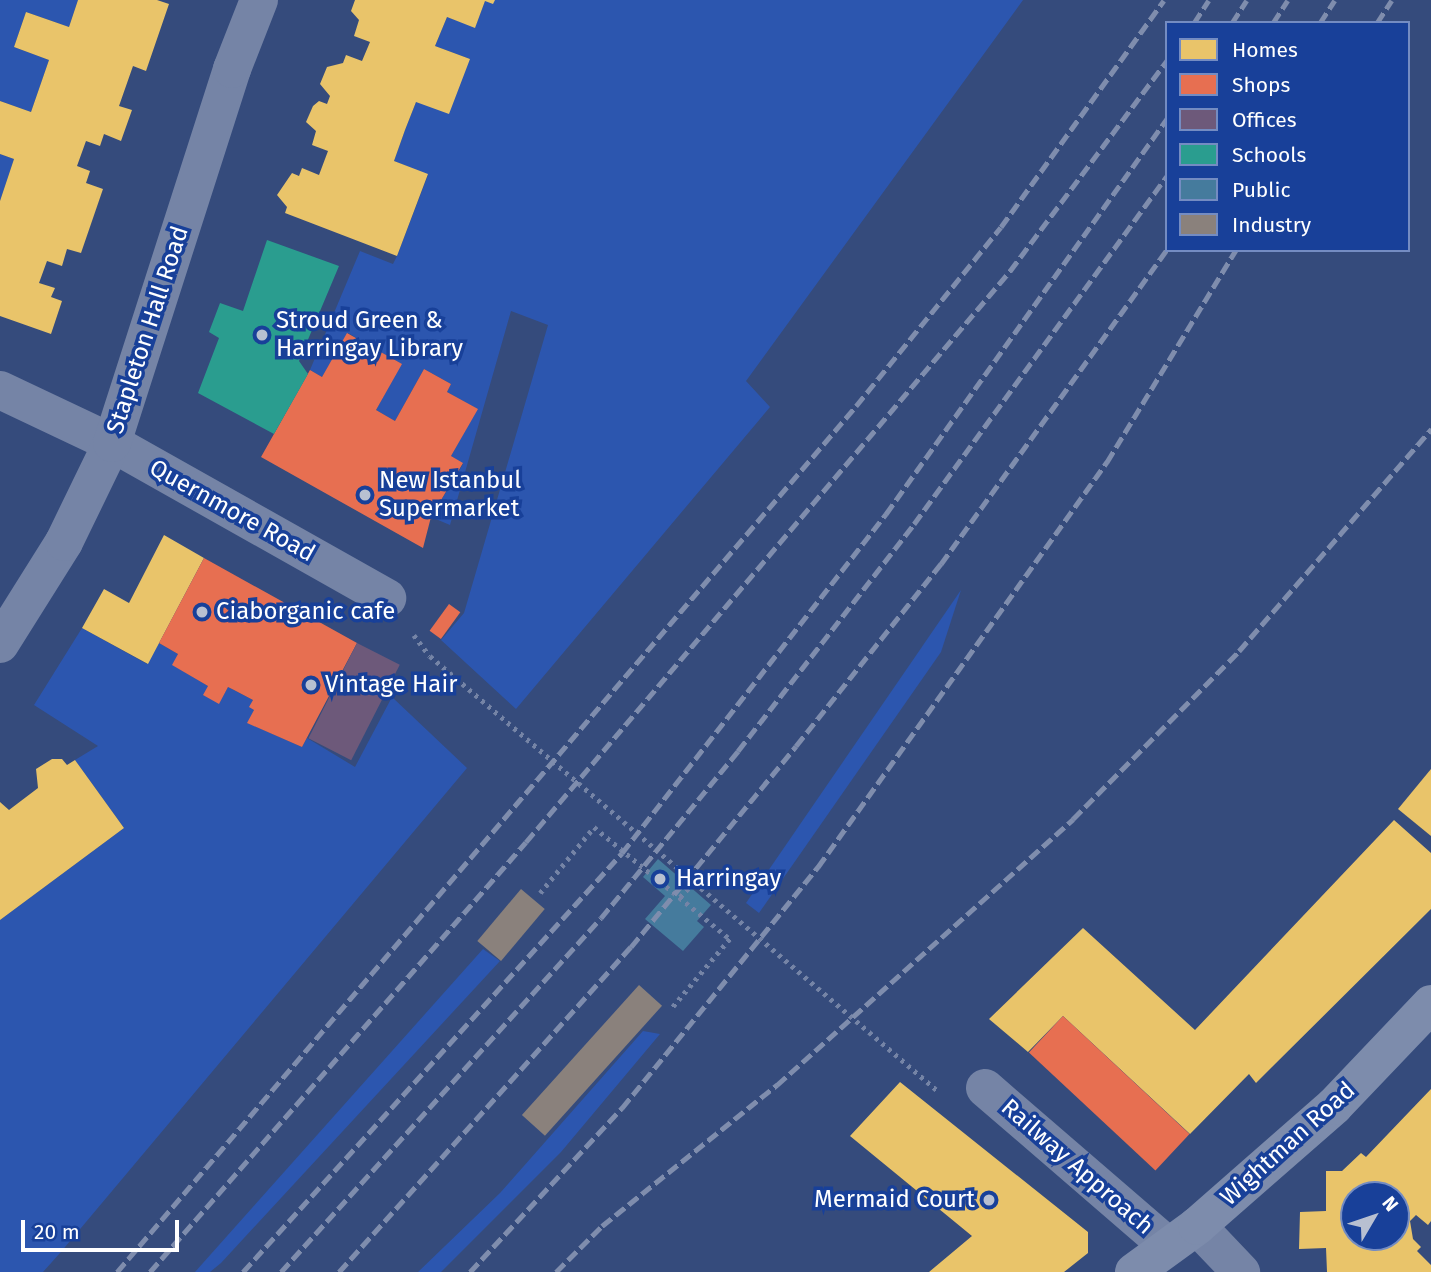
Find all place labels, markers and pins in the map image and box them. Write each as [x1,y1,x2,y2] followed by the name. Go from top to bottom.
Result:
[276,307,463,363] place label: Stroud Green & Harringay Library
[254,327,270,343] marker: Stroud Green & Harringay Library
[379,467,521,523] place label: New Istanbul Supermarket
[357,487,373,503] marker: New Istanbul Supermarket
[216,598,395,626] place label: Ciaborganic cafe
[194,604,210,620] marker: Ciaborganic cafe
[325,671,457,699] place label: Vintage Hair
[303,677,319,693] marker: Vintage Hair
[676,865,781,893] place label: Harringay
[650,869,670,889] marker: Harringay
[814,1186,975,1214] place label: Mermaid Court
[981,1192,997,1208] marker: Mermaid Court

